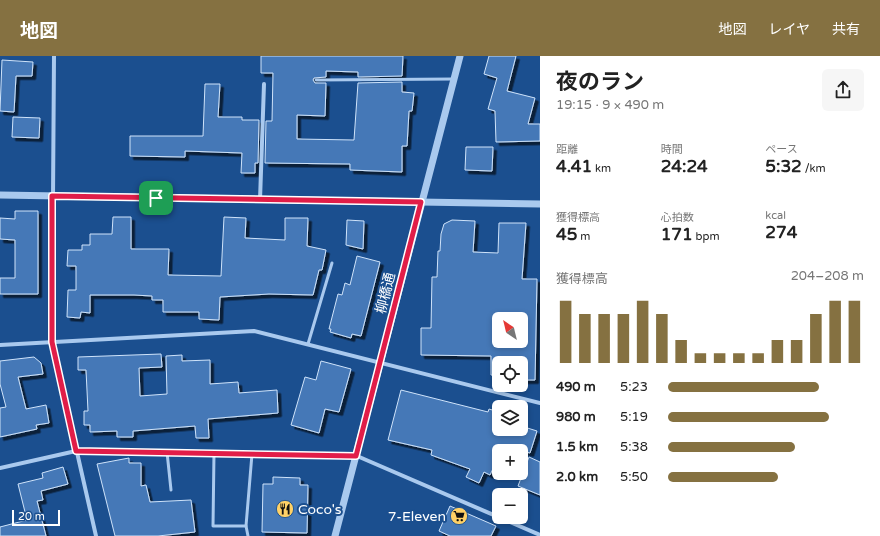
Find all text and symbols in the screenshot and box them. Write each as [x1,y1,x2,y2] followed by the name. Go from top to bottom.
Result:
[20,20,58,42] text: 地図
[718,21,746,38] text: 地図
[768,21,810,38] text: レイヤ
[832,21,860,38] text: 共有
[556,69,644,95] text: 夜のラン
[822,69,864,111] button: share
[556,97,664,113] text: 19:15 · 9 × 490 m
[556,143,578,156] text: 距離
[661,143,683,156] text: 時間
[765,143,798,156] text: ペース
[556,156,592,177] text: 4.41
[661,156,708,177] text: 24:24
[765,156,802,177] text: 5:32
[592,162,611,175] text: km
[802,162,826,175] text: /km
[139,181,173,215] pin
[145,187,167,209] icon: arrive
[765,209,786,222] text: kcal
[556,211,600,224] text: 獲得標高
[661,211,694,224] text: 心拍数
[765,222,797,243] text: 274
[556,224,577,245] text: 45
[661,224,693,245] text: 171
[577,230,590,243] text: m
[693,230,720,243] text: bpm
[791,268,864,284] text: 204–208 m
[372,271,399,316] street label: 柳橋通
[556,271,608,287] text: 獲得標高
[492,312,528,348] north arrow
[492,312,528,524] map controls
[492,356,528,392] button: locate
[556,379,596,395] text: 490 m
[620,379,648,395] text: 5:23
[492,400,528,436] button: layers
[556,409,596,425] text: 980 m
[620,409,648,425] text: 5:19
[556,439,598,455] text: 1.5 km
[620,439,648,455] text: 5:38
[492,444,528,480] button: +
[556,469,598,485] text: 2.0 km
[620,469,648,485] text: 5:50
[492,488,528,524] button: −
[275,499,295,519] restaurant icon: Coco's
[298,501,342,518] place label: Coco's
[449,506,469,526] supermarket icon: 7-Eleven
[12,508,60,527] scale bar
[388,508,446,525] place label: 7-Eleven
[18,510,45,523] text: 20 m

